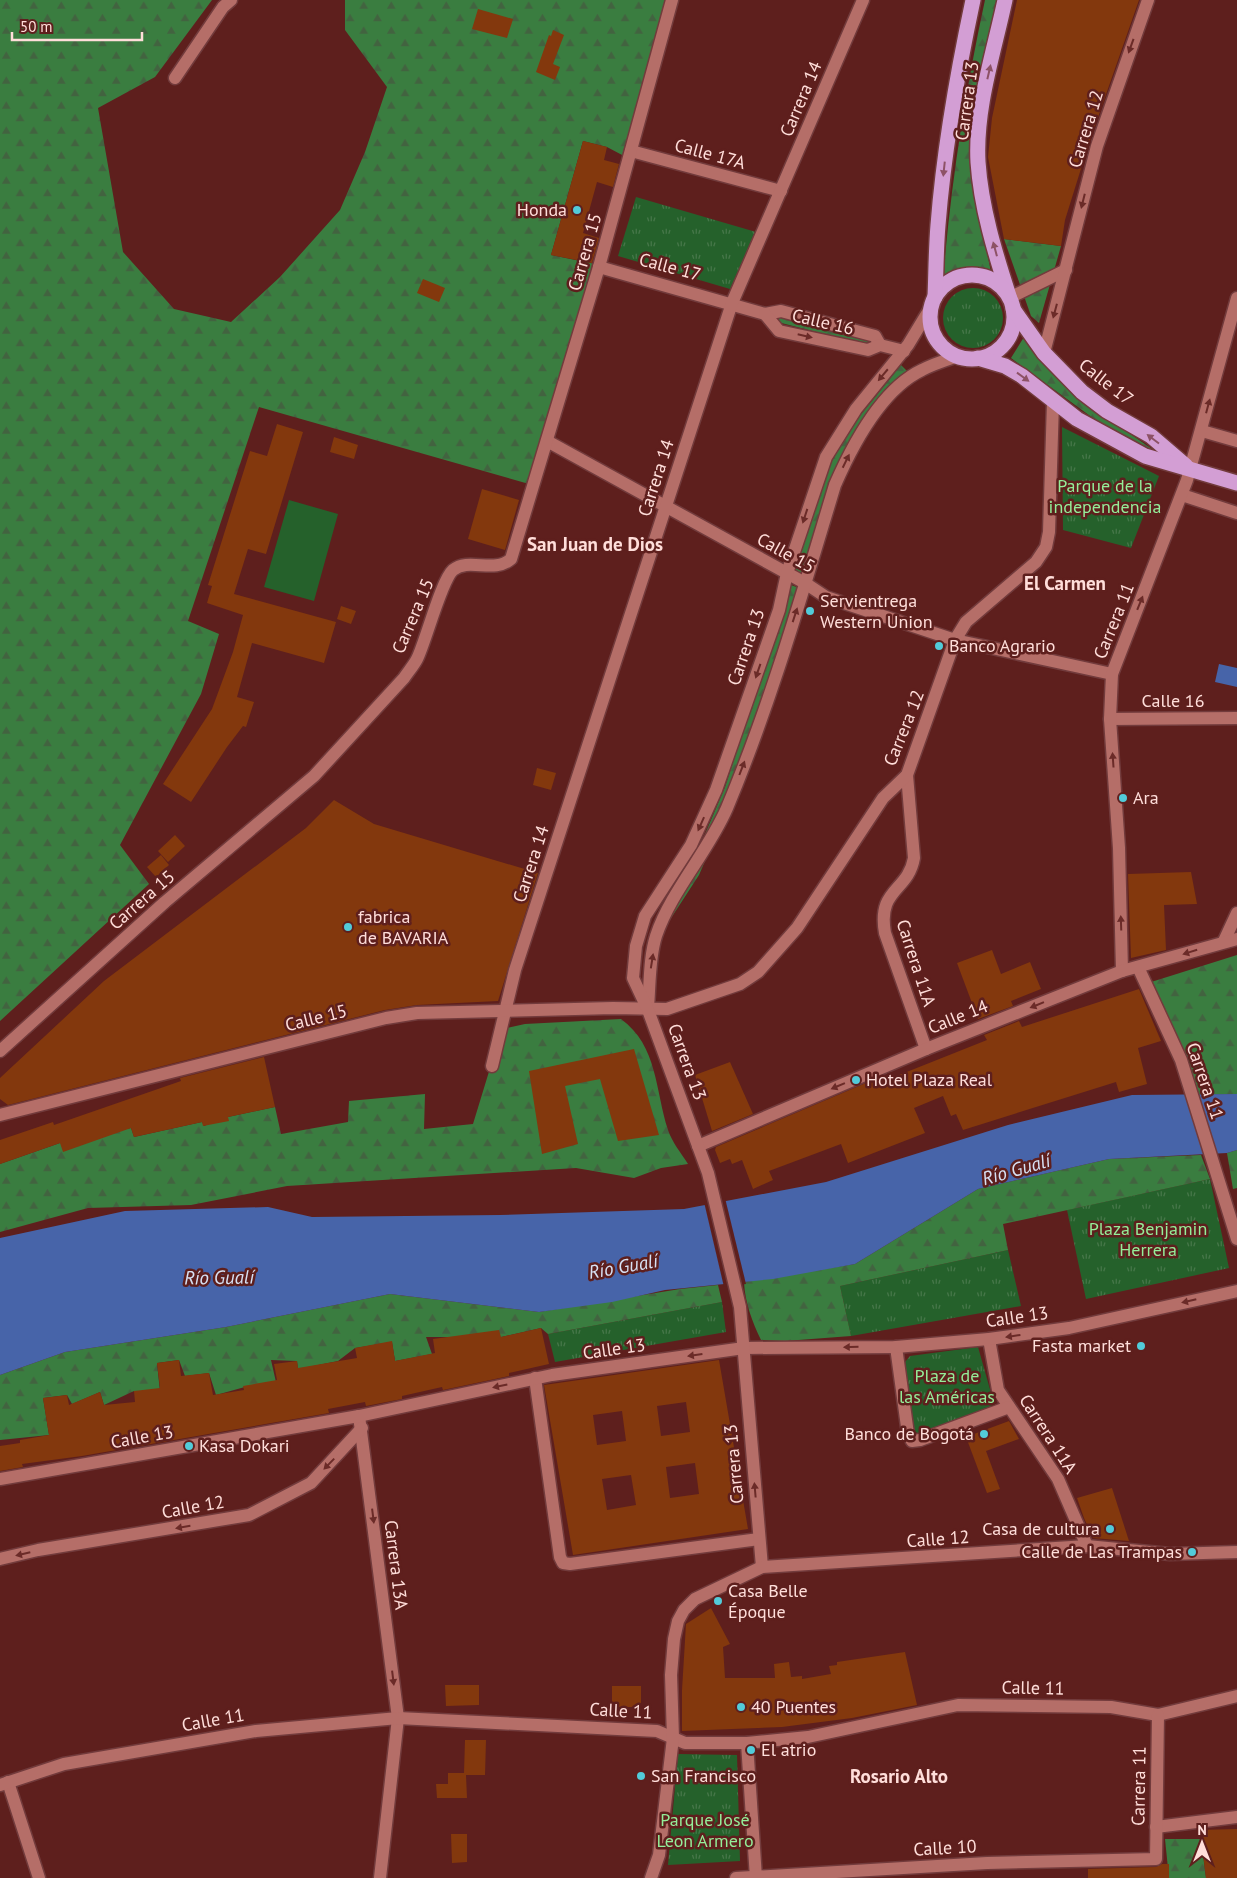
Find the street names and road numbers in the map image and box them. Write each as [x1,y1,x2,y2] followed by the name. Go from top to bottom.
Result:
[774,57,827,140] street label: Carrera 14
[950,60,983,142] street label: Carrera 13
[1063,87,1108,170] street label: Carrera 12
[672,133,749,174] street label: Calle 17A
[562,210,607,293] street label: Carrera 15
[637,247,704,286] street label: Calle 17
[790,303,856,340] street label: Calle 16
[1074,353,1138,410] street label: Calle 17
[632,436,679,519] street label: Carrera 14
[753,527,819,578] street label: Calle 15
[386,575,439,657] street label: Carrera 15
[1088,580,1139,662] street label: Carrera 11
[722,605,769,688] street label: Carrera 13
[878,687,929,769] street label: Carrera 12
[1142,689,1204,712] street label: Calle 16
[507,822,554,905] street label: Carrera 14
[104,865,179,934] street label: Carrera 15
[892,916,942,1010] street label: Carrera 11A
[924,994,991,1039] street label: Calle 14
[283,999,349,1036] street label: Calle 15
[663,1020,712,1103] street label: Carrera 13
[1182,1039,1229,1122] street label: Carrera 11
[984,1301,1050,1332] street label: Calle 13
[581,1333,647,1364] street label: Calle 13
[1014,1390,1083,1478] street label: Carrera 11A
[109,1420,175,1453] street label: Calle 13
[719,1423,748,1505] street label: Carrera 13
[160,1490,226,1523] street label: Calle 12
[380,1519,413,1612] street label: Carrera 13A
[906,1525,970,1552] street label: Calle 12
[1001,1675,1065,1700] street label: Calle 11
[589,1697,653,1724] street label: Calle 11
[180,1703,246,1736] street label: Calle 11
[1126,1746,1151,1826] street label: Carrera 11
[913,1834,977,1861] street label: Calle 10

